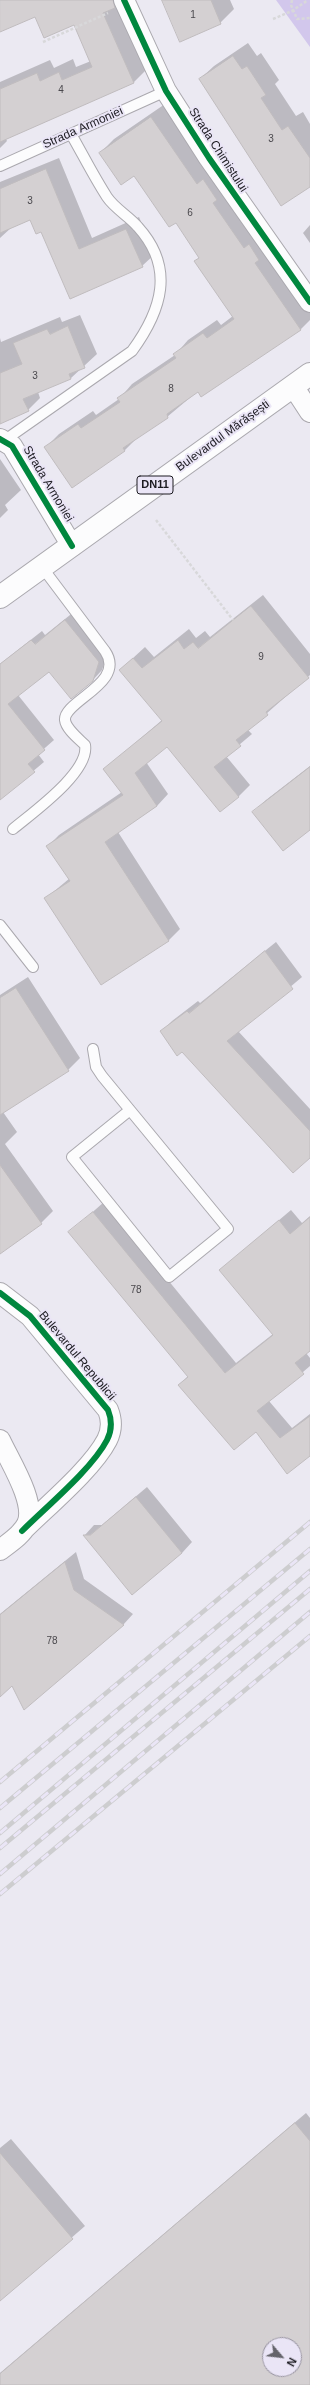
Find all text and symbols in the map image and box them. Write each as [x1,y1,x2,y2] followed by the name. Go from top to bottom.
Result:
[190,9,196,21] house number: 1
[58,84,64,96] house number: 4
[41,104,125,152] street label: Strada Armoniei
[185,105,251,195] street label: Strada Chimistului
[268,133,274,145] house number: 3
[27,195,33,207] house number: 3
[187,207,193,219] house number: 6
[32,370,38,382] house number: 3
[168,383,174,395] house number: 8
[173,397,273,475] street label: Bulevardul Mărășești
[20,443,76,525] street label: Strada Armoniei
[137,476,173,494] road number: DN11
[258,651,264,663] house number: 9
[130,1284,142,1296] house number: 78
[35,1308,119,1404] street label: Bulevardul Republicii
[46,1635,58,1647] house number: 78
[262,2337,302,2377] north arrow
[285,2356,299,2368] text: N

